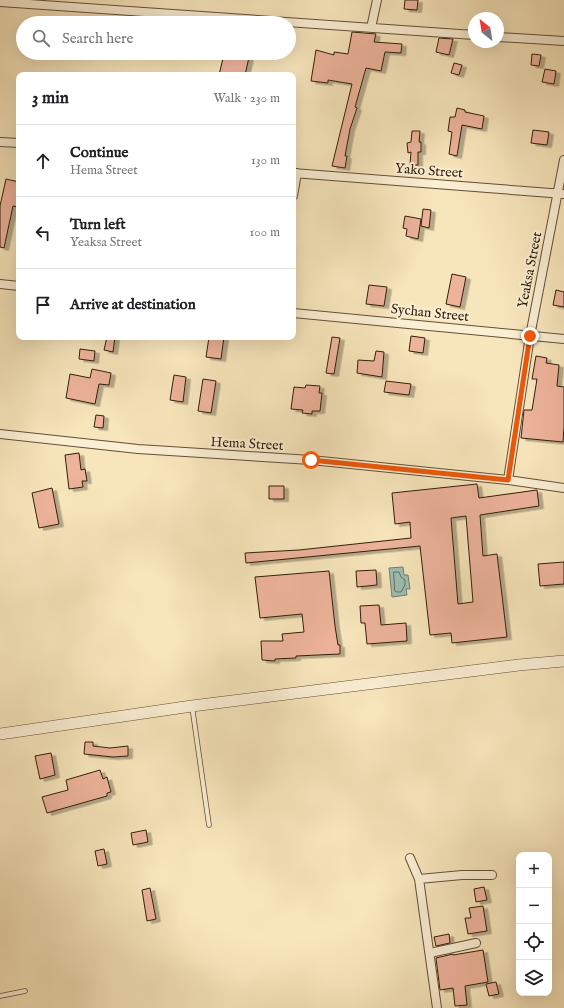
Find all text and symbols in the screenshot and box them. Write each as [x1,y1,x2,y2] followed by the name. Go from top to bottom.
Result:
[468,12,504,48] north arrow
[16,16,296,60] search box
[30,27,52,49] icon: search
[62,29,133,48] text: Search here
[32,88,69,109] text: 3 min
[214,90,280,107] text: Walk · 230 m
[70,143,128,162] text: Continue
[32,150,54,172] icon: ahead
[251,152,280,169] text: 130 m
[394,160,464,182] street label: Yako Street
[70,162,138,179] text: Hema Street
[70,215,126,234] text: Turn left
[32,222,54,244] icon: left
[250,224,280,241] text: 100 m
[514,230,546,310] street label: Yeaksa Street
[70,234,142,251] text: Yeaksa Street
[32,294,54,316] icon: arrive
[70,295,196,314] text: Arrive at destination
[390,300,470,326] street label: Sychan Street
[521,327,539,345] route end
[210,433,284,455] street label: Hema Street
[302,451,320,469] route start
[516,852,552,996] map controls
[516,852,552,888] button: +
[516,888,552,924] button: −
[516,924,552,960] button: locate
[516,960,552,996] button: layers

